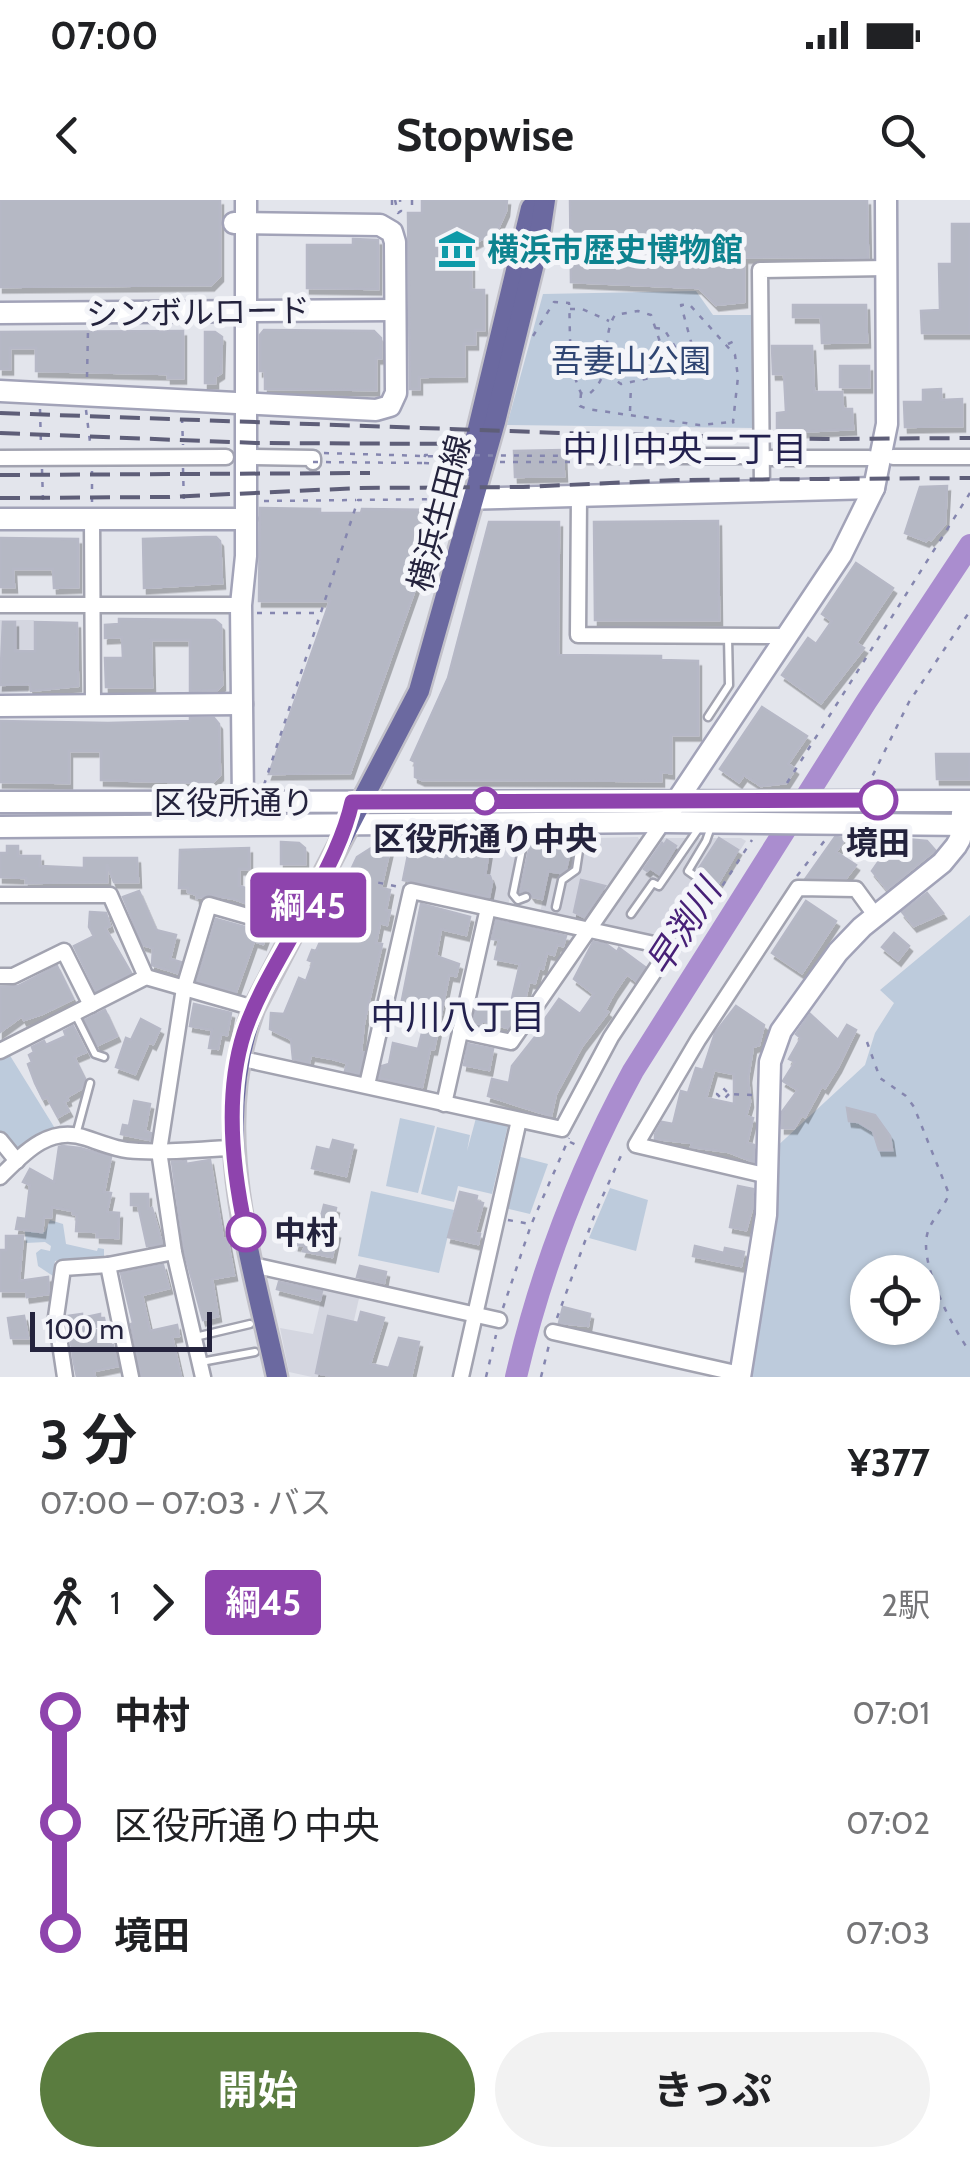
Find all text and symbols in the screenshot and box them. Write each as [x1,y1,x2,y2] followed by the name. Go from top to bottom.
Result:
[50,12,158,59] text: 07:00
[40,108,95,163] icon: back
[396,108,574,162] text: Stopwise
[875,108,930,163] icon: search
[436,228,478,270] museum icon: 横浜市歴史博物館
[487,230,743,269] place label: 横浜市歴史博物館
[86,291,310,333] street label: シンボルロード
[551,341,711,380] park label: 吾妻山公園
[562,427,808,470] district label: 中川中央二丁目
[399,431,479,595] street label: 横浜生田線
[859,781,897,819] marker: 境田
[154,783,314,822] street label: 区役所通り
[472,788,498,814] marker: 区役所通り中央
[373,819,597,858] place label: 区役所通り中央
[846,823,910,862] place label: 境田
[636,868,732,983] water label: 早渕川
[250,872,366,938] line badge: 綱45
[270,884,346,927] text: 綱45
[370,995,546,1038] district label: 中川八丁目
[227,1213,265,1251] marker: 中村
[274,1213,338,1252] place label: 中村
[850,1255,940,1345] map controls
[850,1255,940,1345] button: locate
[30,1307,212,1352] scale bar
[45,1312,124,1346] text: 100 m
[40,1406,137,1473] text: 3 分
[848,1439,930,1486] text: ¥377
[40,1483,332,1522] text: 07:00 – 07:03 · バス
[40,1575,95,1630] icon: walk
[135,1575,190,1630] icon: forward
[225,1581,301,1624] text: 綱45
[110,1583,120,1622] text: 1
[881,1585,930,1624] text: 2駅
[114,1692,190,1739] text: 中村
[852,1693,930,1732] text: 07:01
[114,1802,380,1849] text: 区役所通り中央
[846,1803,930,1842] text: 07:02
[114,1912,190,1959] text: 境田
[846,1913,930,1952] text: 07:03
[40,2032,475,2147] button: 開始
[495,2032,930,2147] button: きっぷ

